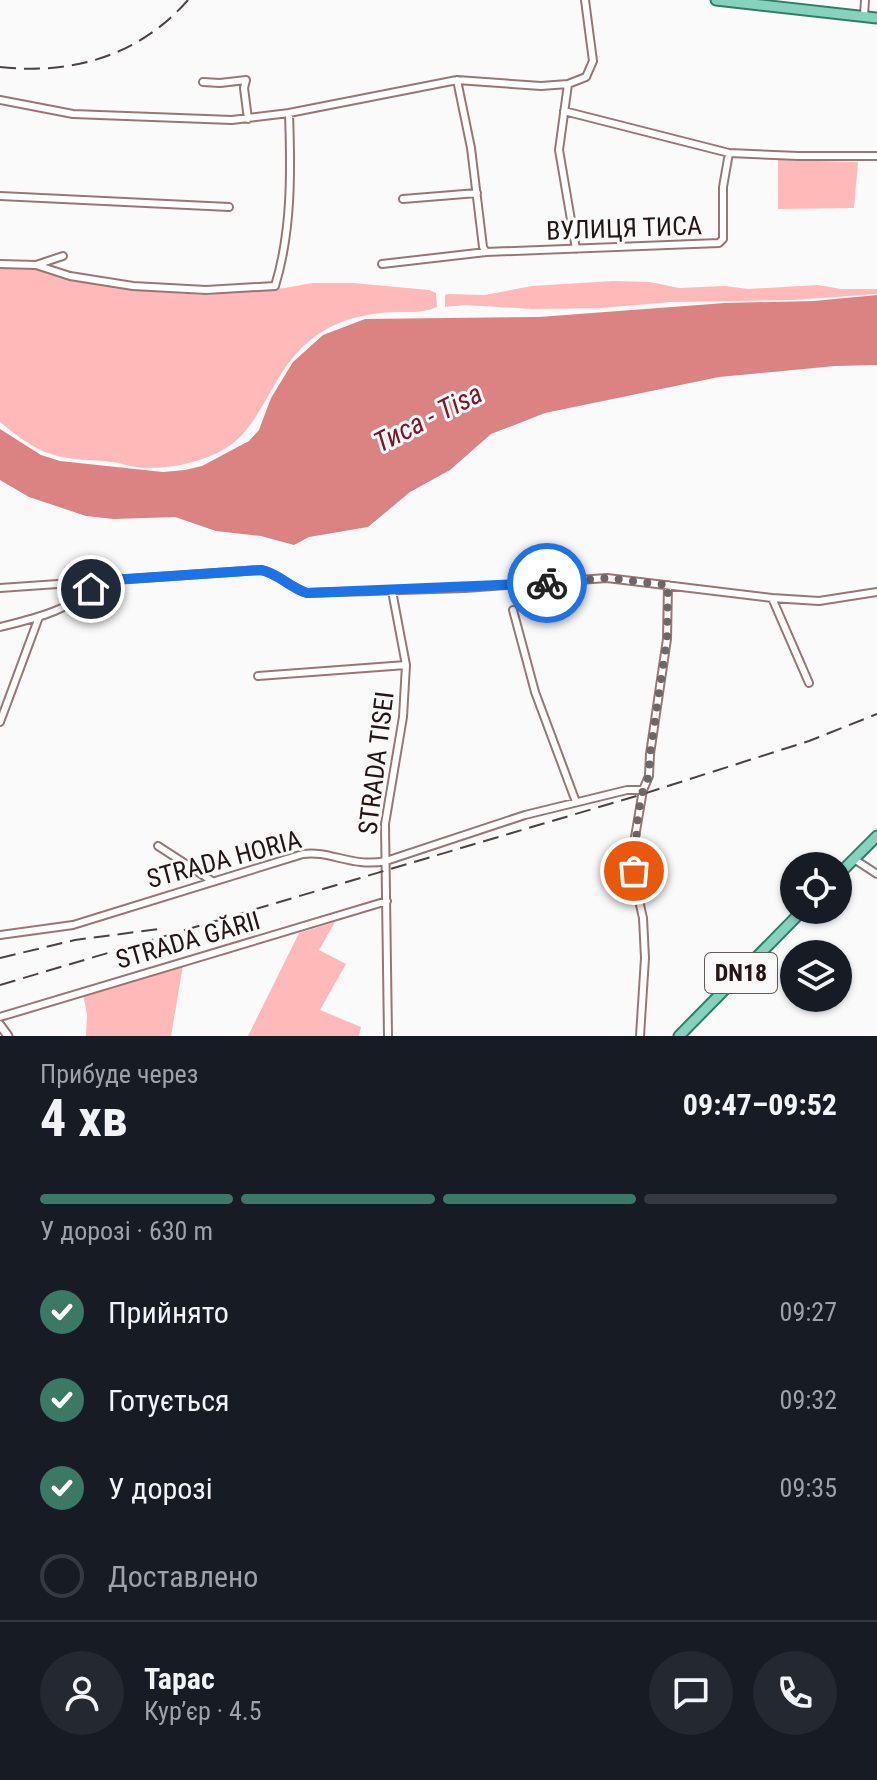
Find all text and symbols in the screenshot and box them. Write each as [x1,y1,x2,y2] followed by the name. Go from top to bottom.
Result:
[546,210,702,246] street label: ВУЛИЦЯ ТИСА
[368,377,488,459] water label: Тиса - Tisa
[507,543,587,623] courier
[57,555,125,623] pin
[525,561,569,605] icon: bike
[69,567,113,611] icon: home
[352,690,400,836] street label: STRADA TISEI
[144,824,304,894] street label: STRADA HORIA
[600,837,668,905] pin
[612,849,656,893] icon: bag
[780,852,852,1012] map controls
[780,852,852,924] button: locate
[112,905,264,975] street label: STRADA GĂRII
[780,940,852,1012] button: layers
[705,953,777,993] road number: DN18
[40,1059,198,1089] text: Прибуде через
[683,1087,837,1122] text: 09:47–09:52
[40,1088,128,1149] text: 4 хв
[40,1216,213,1246] text: У дорозі · 630 m
[40,1290,84,1334] icon: check
[108,1295,229,1330] text: Прийнято
[780,1297,837,1327] text: 09:27
[40,1378,84,1422] icon: check
[108,1383,229,1418] text: Готується
[780,1385,837,1415] text: 09:32
[40,1466,84,1510] icon: check
[108,1471,213,1506] text: У дорозі
[780,1473,837,1503] text: 09:35
[108,1559,258,1594] text: Доставлено
[40,1651,124,1735] button: person
[649,1651,733,1735] button: chat
[753,1651,837,1735] button: phone
[144,1661,215,1696] text: Тарас
[144,1696,262,1726] text: Кур’єр · 4.5

